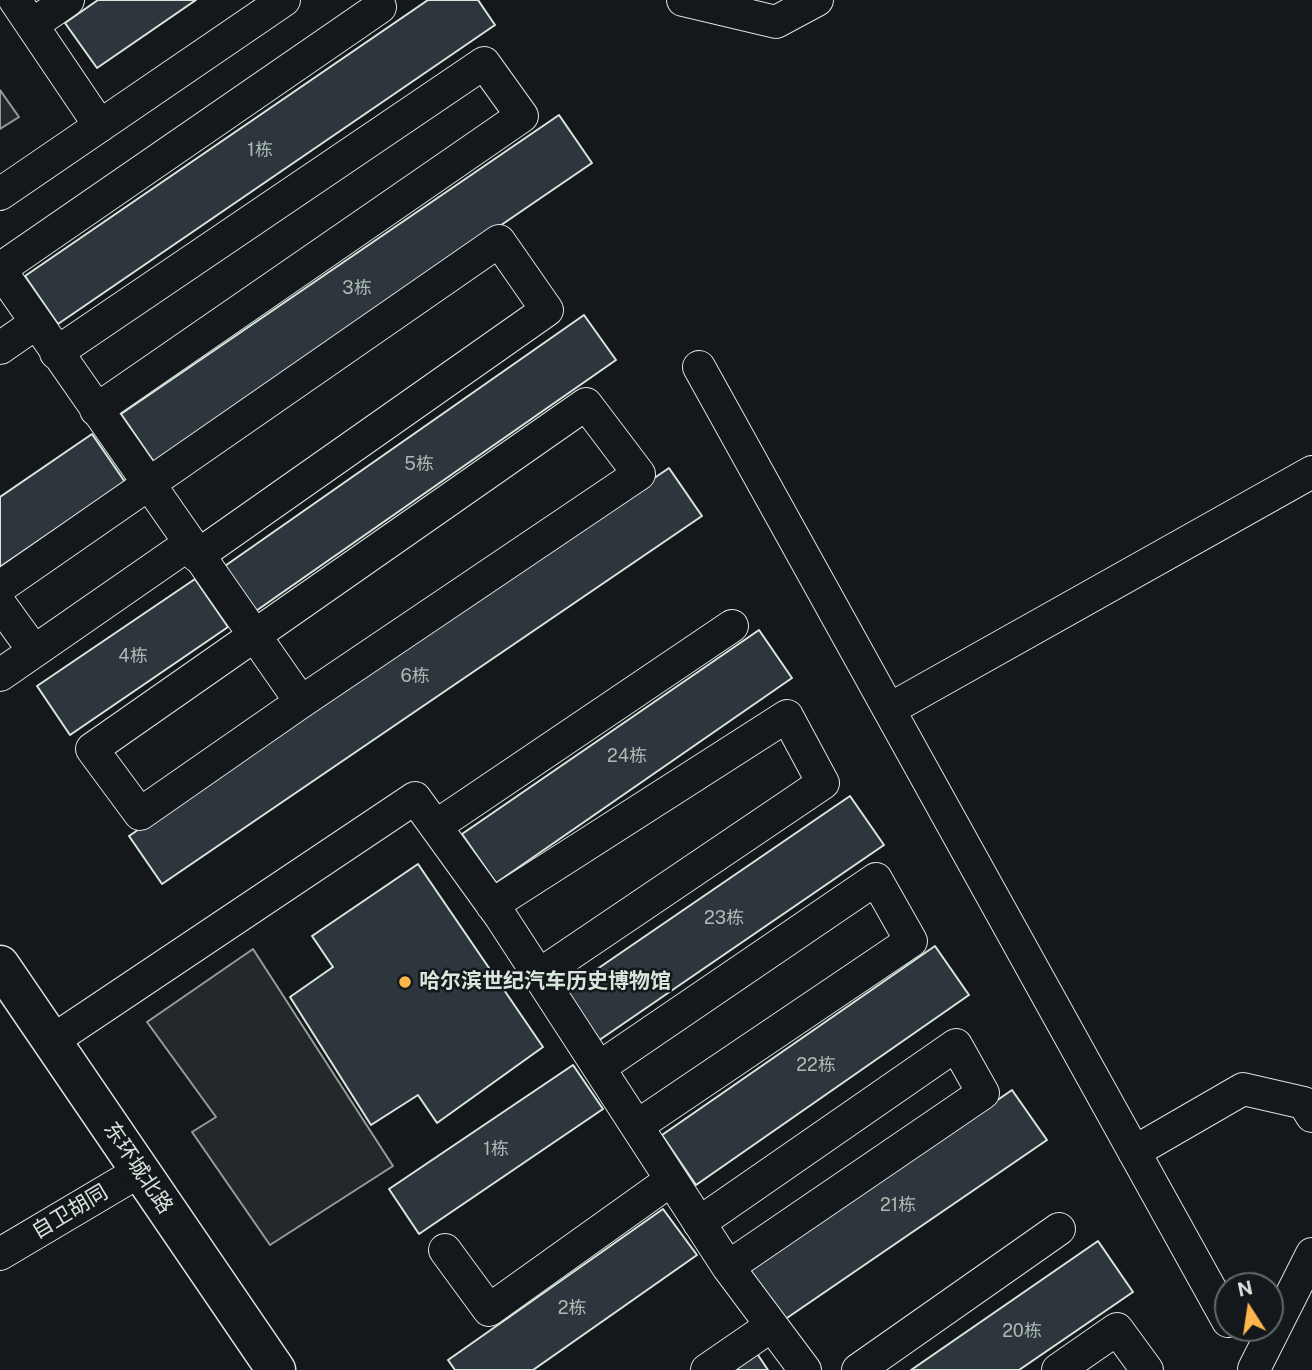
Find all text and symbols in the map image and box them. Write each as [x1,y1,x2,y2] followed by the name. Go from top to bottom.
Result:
[247,139,273,161] house number: 1栋
[342,277,372,299] house number: 3栋
[404,453,434,475] house number: 5栋
[118,645,148,667] house number: 4栋
[400,665,430,687] house number: 6栋
[607,745,647,767] house number: 24栋
[704,907,744,929] house number: 23栋
[419,969,671,995] place label: 哈尔滨世纪汽车历史博物馆
[397,974,413,990] marker: 哈尔滨世纪汽车历史博物馆
[796,1054,836,1076] house number: 22栋
[98,1117,178,1219] street label: 东环城北路
[483,1138,509,1160] house number: 1栋
[28,1180,112,1244] street label: 自卫胡同
[880,1194,916,1216] house number: 21栋
[1214,1272,1284,1342] north arrow
[1235,1276,1255,1301] text: N
[558,1297,586,1319] house number: 2栋
[1002,1320,1042,1342] house number: 20栋

